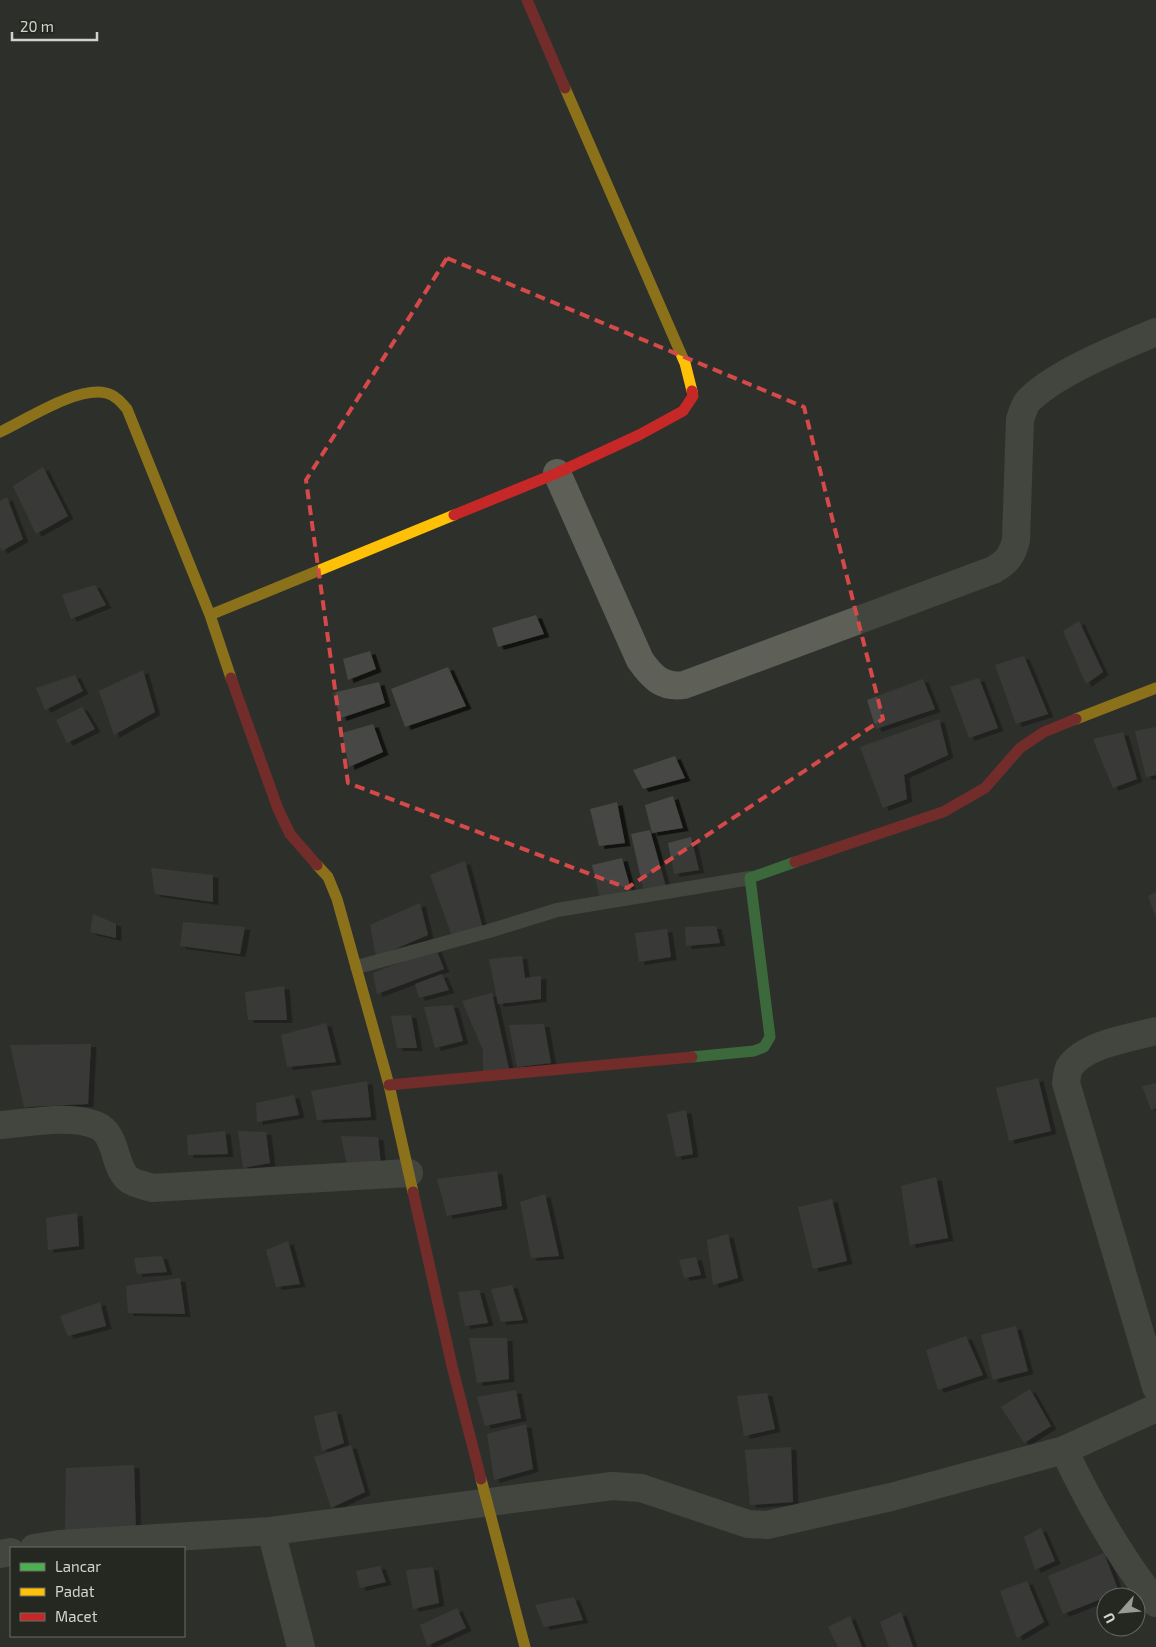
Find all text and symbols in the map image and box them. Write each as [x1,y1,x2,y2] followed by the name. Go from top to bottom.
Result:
[12,10,98,42] scale bar
[20,17,54,35] text: 20 m
[10,1547,185,1637] legend
[55,1557,101,1575] text: Lancar
[55,1582,95,1600] text: Padat
[1096,1587,1146,1637] north arrow
[55,1607,98,1625] text: Macet
[1099,1610,1119,1626] text: U

